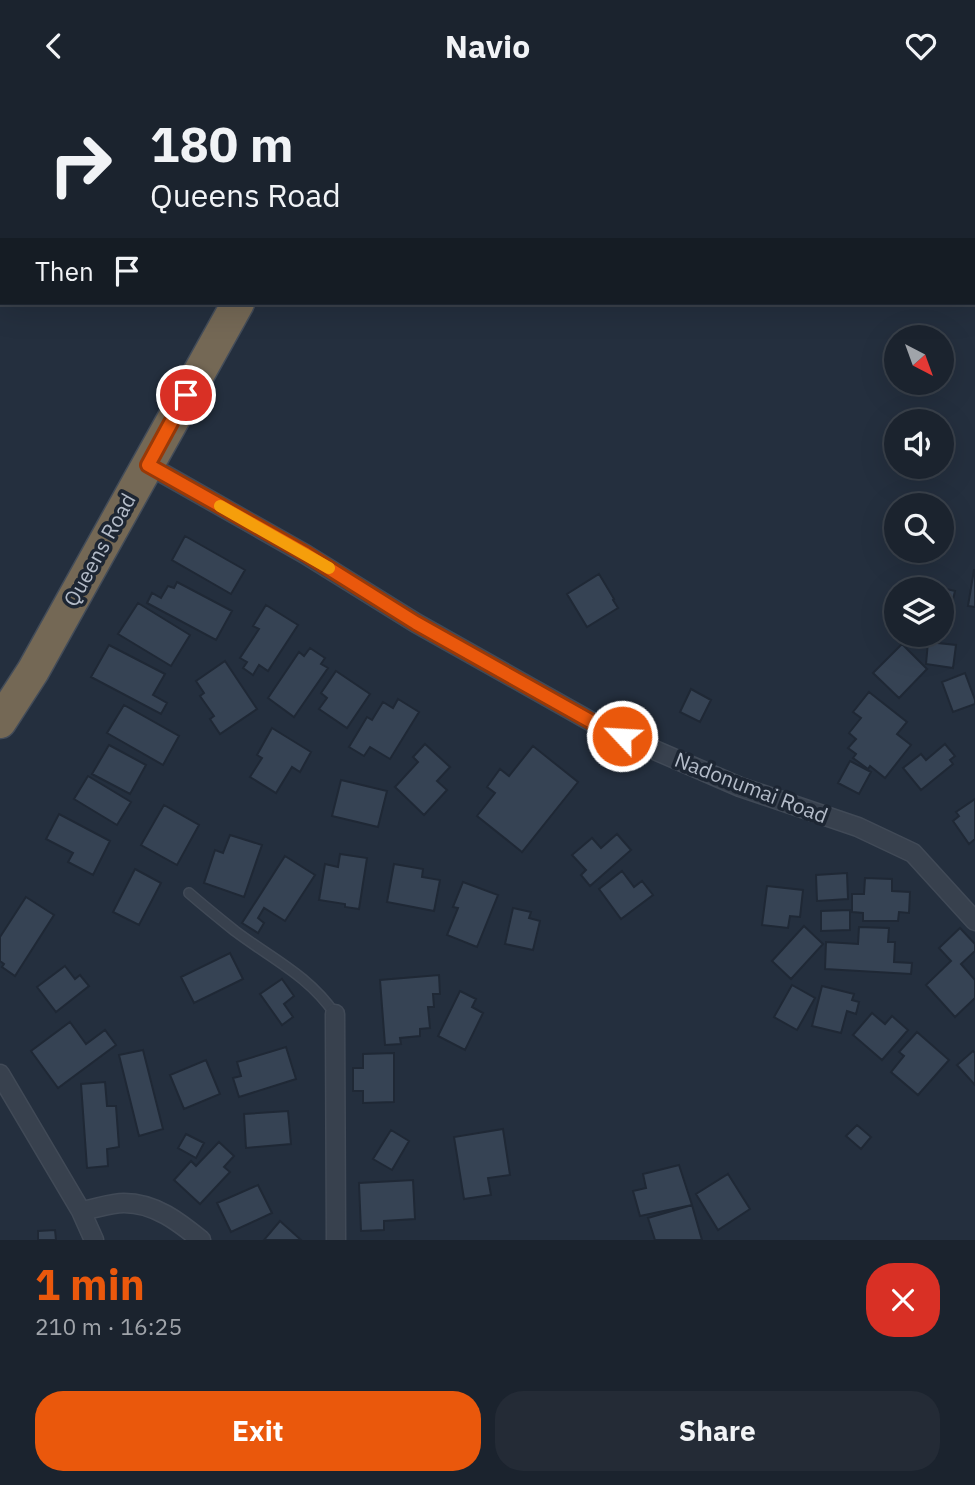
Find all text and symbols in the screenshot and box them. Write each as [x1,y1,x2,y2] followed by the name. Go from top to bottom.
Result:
[445,25,530,67] text: Navio
[35,27,73,65] icon: back
[902,27,940,65] icon: heart
[150,112,294,175] text: 180 m
[35,119,126,210] icon: right
[150,174,341,216] text: Queens Road
[108,252,146,290] icon: arrive
[35,254,94,288] text: Then
[884,325,954,395] north arrow
[884,325,954,647] map controls
[156,365,216,425] pin
[167,376,205,414] icon: arrive
[884,409,954,479] button: sound
[57,488,142,611] street label: Queens Road
[884,493,954,563] button: search
[884,577,954,647] button: layers
[585,699,659,773] position arrow
[671,745,832,829] street label: Nadonumai Road
[35,1257,145,1312] text: 1 min
[866,1263,940,1337] button: close
[35,1311,182,1341] text: 210 m · 16:25
[35,1391,481,1471] button: Exit
[495,1391,940,1471] button: Share

